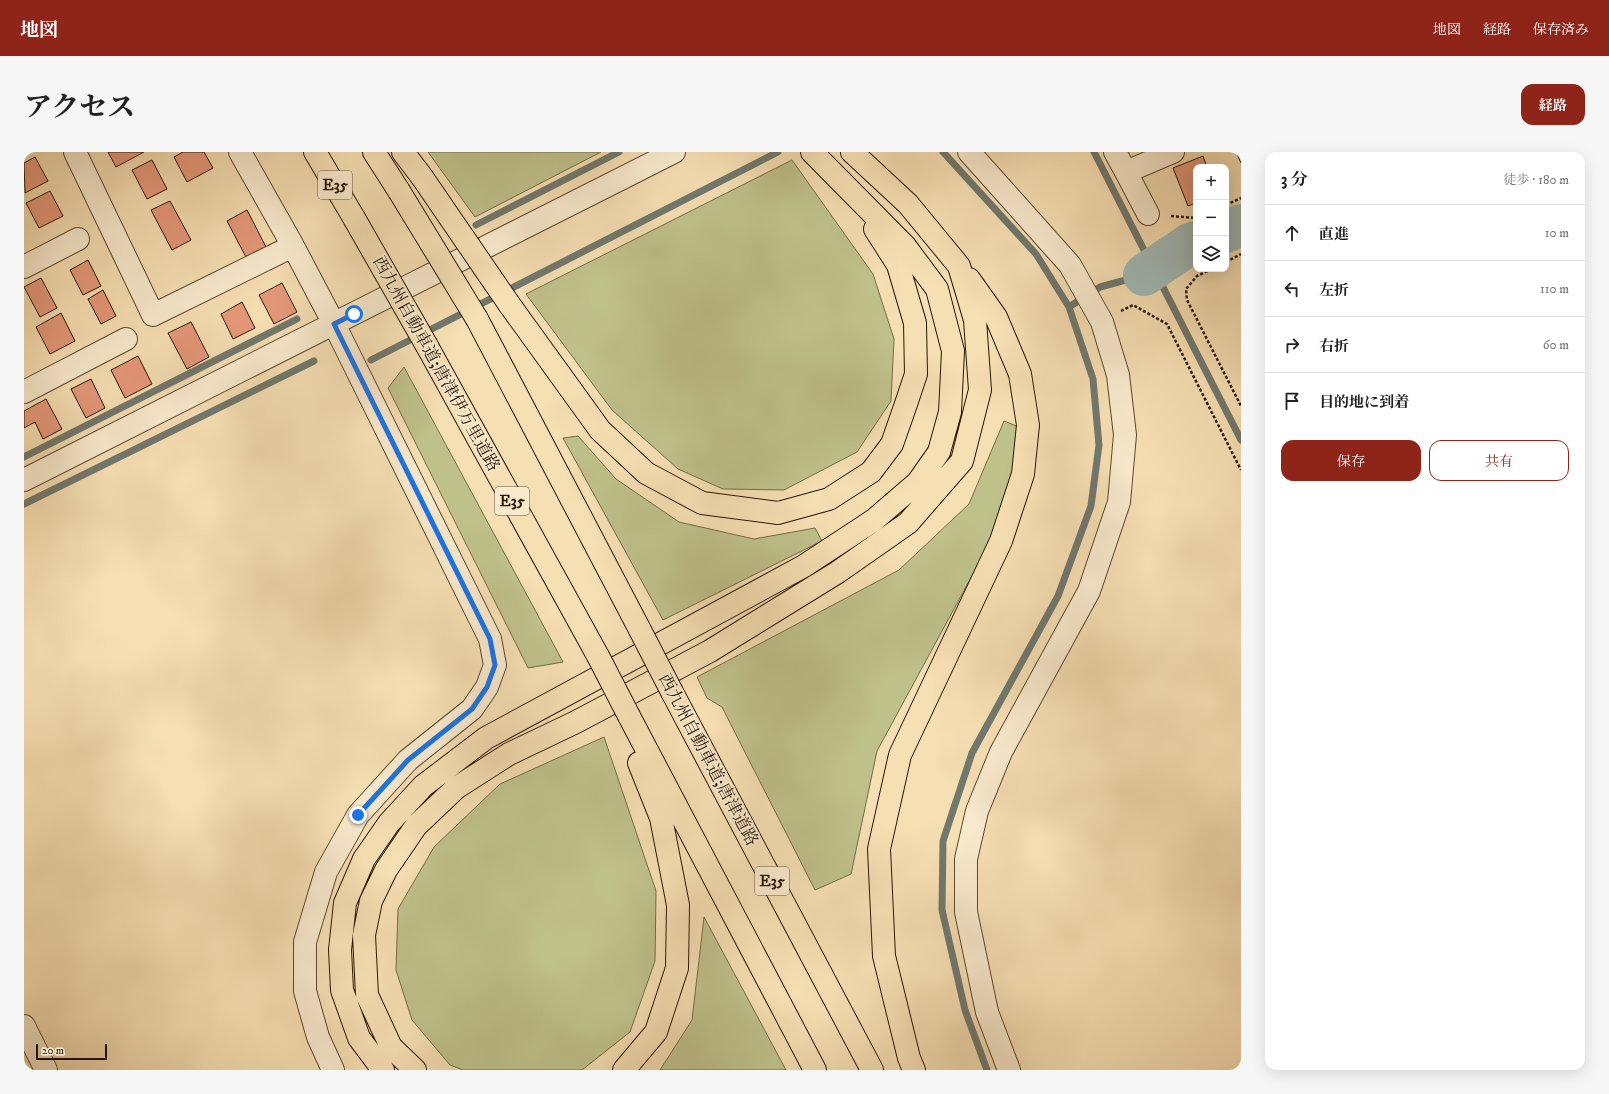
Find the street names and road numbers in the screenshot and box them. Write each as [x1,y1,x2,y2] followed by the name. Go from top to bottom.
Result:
[318,171,352,199] road number: E35
[367,252,505,476] street label: 西九州自動車道;唐津伊万里道路
[495,487,529,515] road number: E35
[653,670,763,850] street label: 西九州自動車道;唐津道路
[755,867,789,895] road number: E35

